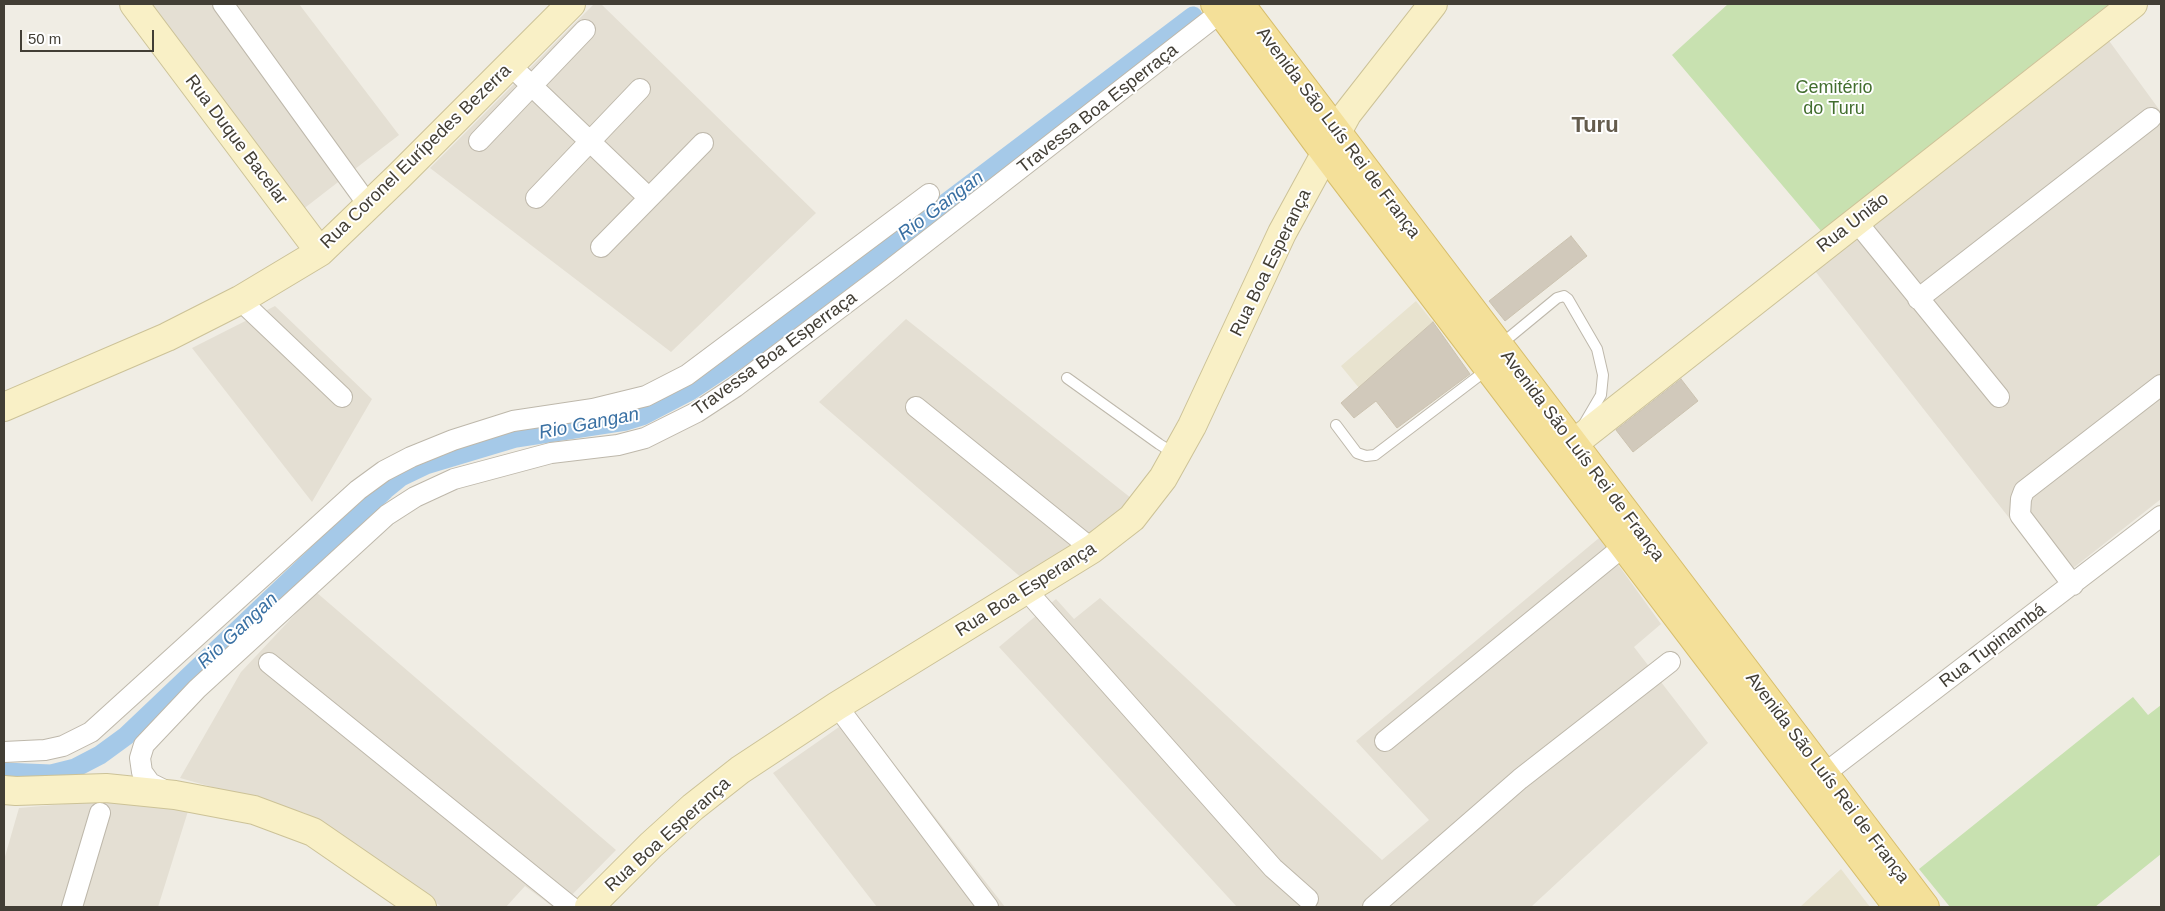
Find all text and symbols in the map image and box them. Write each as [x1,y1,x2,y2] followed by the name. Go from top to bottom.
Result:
[22,20,156,52] scale bar
[1251,23,1425,243] street label: Avenida São Luís Rei de França
[28,30,61,47] text: 50 m
[1014,40,1182,178] street label: Travessa Boa Esperraça
[316,60,516,254] street label: Rua Coronel Eurípedes Bezerra
[180,71,292,209] street label: Rua Duque Bacelar
[1795,77,1873,120] park label: Cemitério do Turu
[1571,113,1619,139] district label: Turu
[894,166,988,246] water label: Rio Gangan
[1226,186,1316,340] street label: Rua Boa Esperança
[1813,188,1893,258] street label: Rua União
[689,287,861,421] street label: Travessa Boa Esperraça
[1495,346,1669,566] street label: Avenida São Luís Rei de França
[537,403,641,445] water label: Rio Gangan
[952,538,1100,642] street label: Rua Boa Esperança
[193,588,283,674] water label: Rio Gangan
[1936,599,2050,693] street label: Rua Tupinambá
[1740,668,1914,888] street label: Avenida São Luís Rei de França
[601,773,735,897] street label: Rua Boa Esperança

